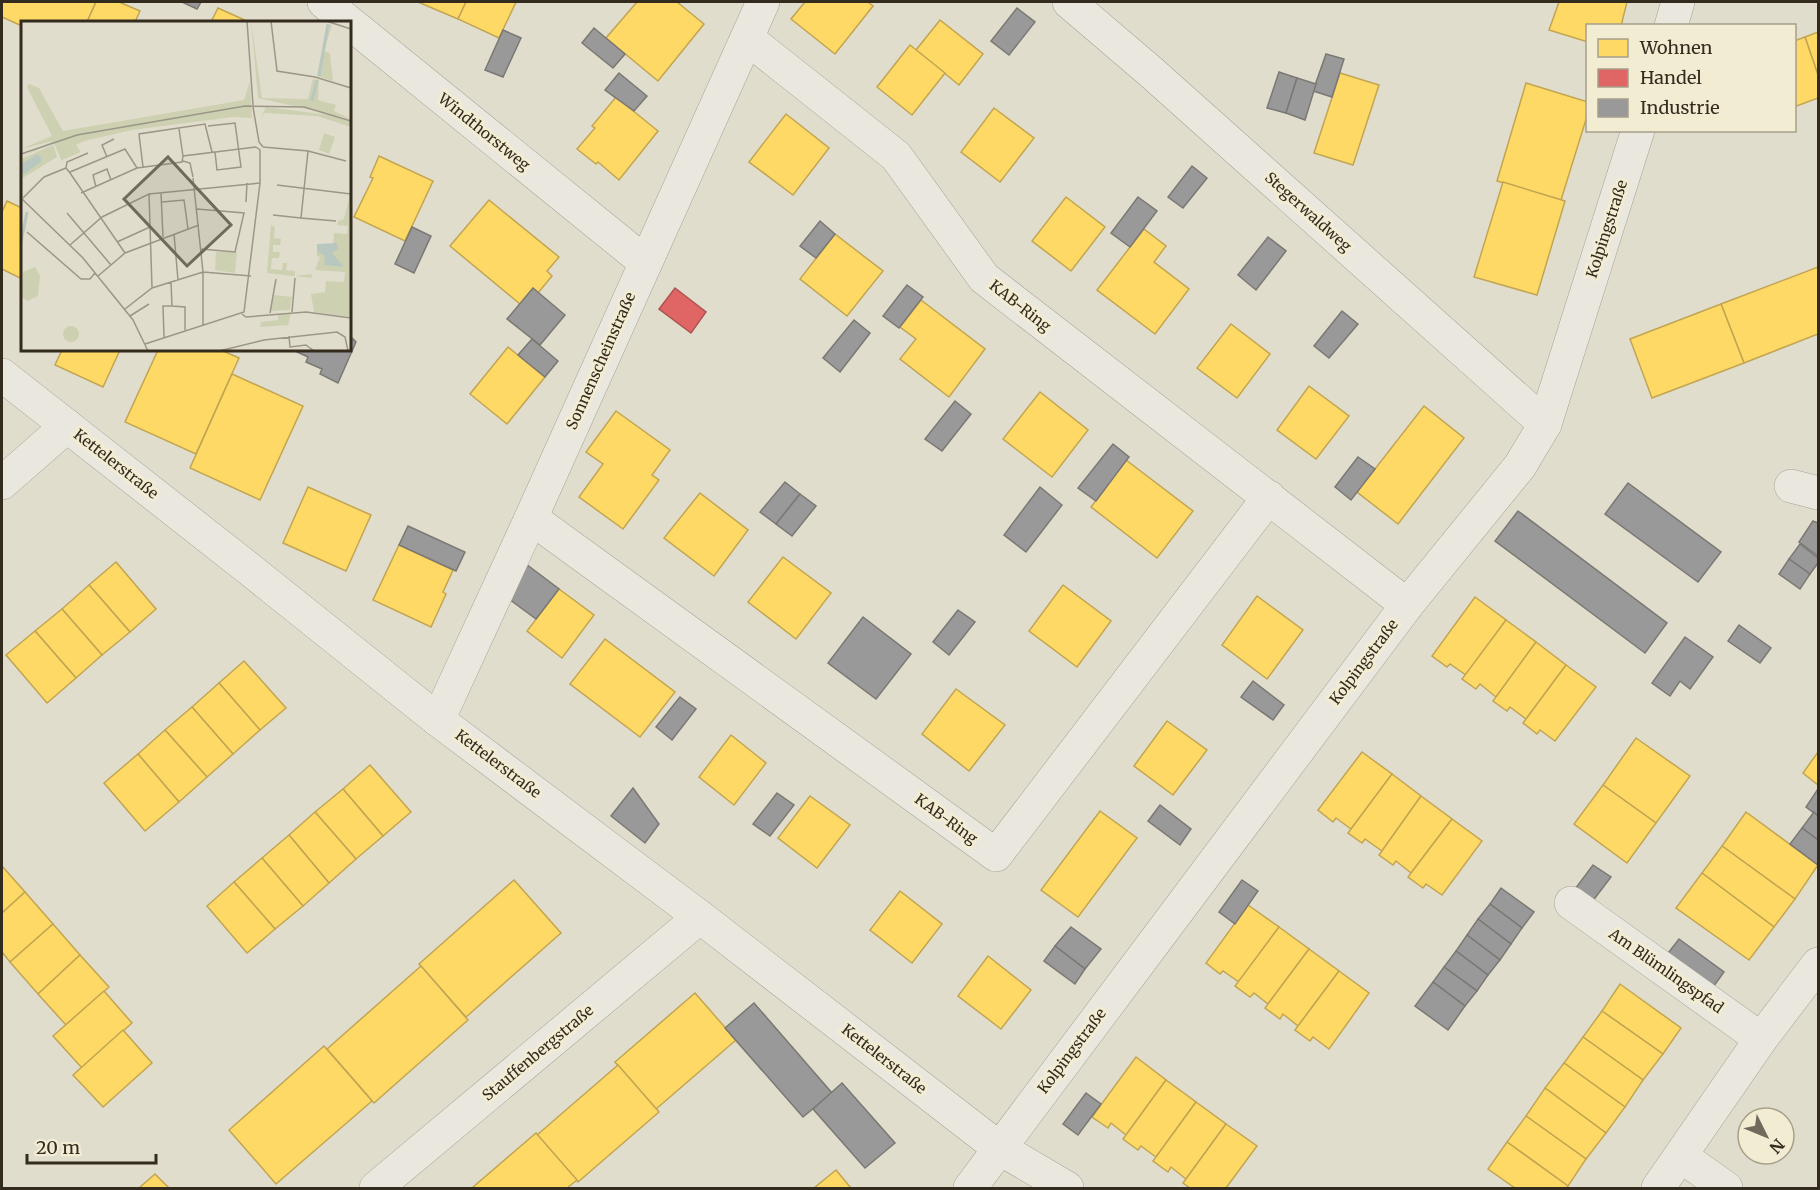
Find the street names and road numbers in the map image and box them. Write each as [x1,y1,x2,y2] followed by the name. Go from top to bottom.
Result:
[434,88,534,174] street label: Windthorstweg
[1261,168,1356,256] street label: Stegerwaldweg
[1582,177,1631,280] street label: Kolpingstraße
[986,276,1055,336] street label: KAB-Ring
[562,289,639,432] street label: Sonnenscheinstraße
[70,425,163,503] street label: Kettelerstraße
[1325,615,1402,708] street label: Kolpingstraße
[452,725,545,802] street label: Kettelerstraße
[911,789,981,848] street label: KAB-Ring
[1605,923,1727,1017] street label: Am Blümlingspfad
[478,1000,597,1105] street label: Stauffenbergstraße
[1033,1004,1110,1097] street label: Kolpingstraße
[838,1020,931,1098] street label: Kettelerstraße

